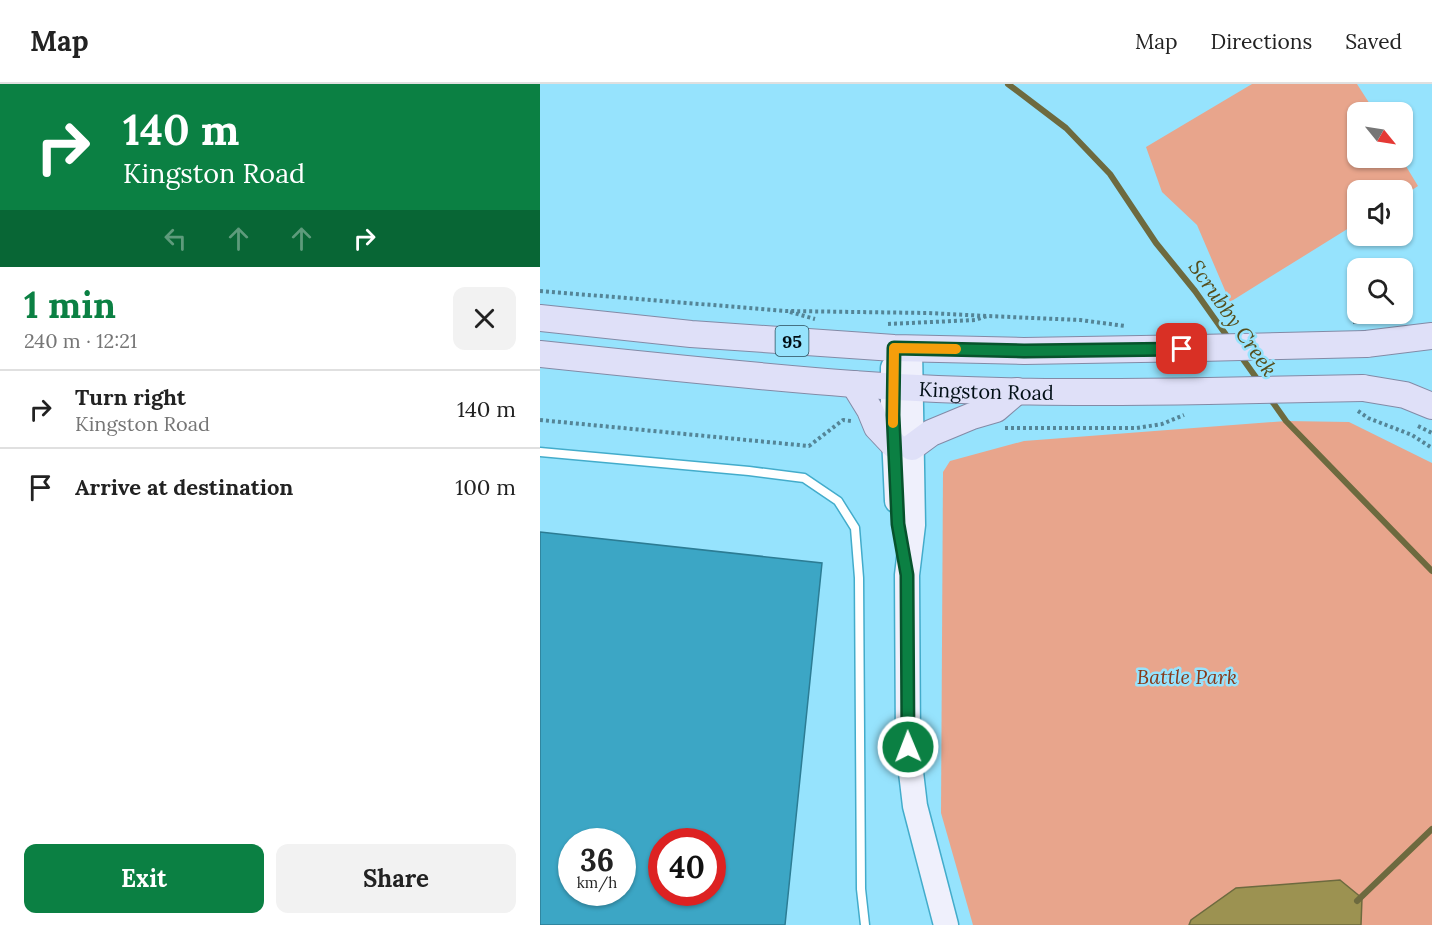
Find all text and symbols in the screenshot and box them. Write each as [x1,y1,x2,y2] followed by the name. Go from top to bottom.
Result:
[30,23,89,59] text: Map
[1135,28,1178,55] text: Map
[1211,28,1312,55] text: Directions
[1345,28,1402,55] text: Saved
[1347,102,1413,168] north arrow
[1347,102,1413,324] map controls
[123,103,239,157] text: 140 m
[24,108,102,186] icon: right
[123,156,305,190] text: Kingston Road
[1347,180,1413,246] button: sound
[159,222,192,255] icon: left
[222,222,255,255] icon: ahead
[285,222,318,255] icon: ahead
[348,222,381,255] icon: right
[1183,254,1283,382] water label: Scrubby Creek
[1347,258,1413,324] button: search
[24,282,116,328] text: 1 min
[453,287,516,350] button: close
[1156,323,1207,374] pin
[776,326,808,356] road number: 95
[24,328,137,353] text: 240 m · 12:21
[1165,332,1198,365] icon: arrive
[918,376,1054,404] street label: Kingston Road
[75,383,186,411] text: Turn right
[24,393,57,426] icon: right
[457,395,516,423] text: 140 m
[75,411,210,436] text: Kingston Road
[24,471,57,504] icon: arrive
[75,473,293,501] text: Arrive at destination
[455,473,516,501] text: 100 m
[1137,664,1237,689] park label: Battle Park
[876,715,940,779] position arrow
[648,828,726,906] speed limit sign: 40
[580,841,614,879] text: 36
[24,844,264,913] button: Exit
[276,844,516,913] button: Share
[577,873,617,892] text: km/h

